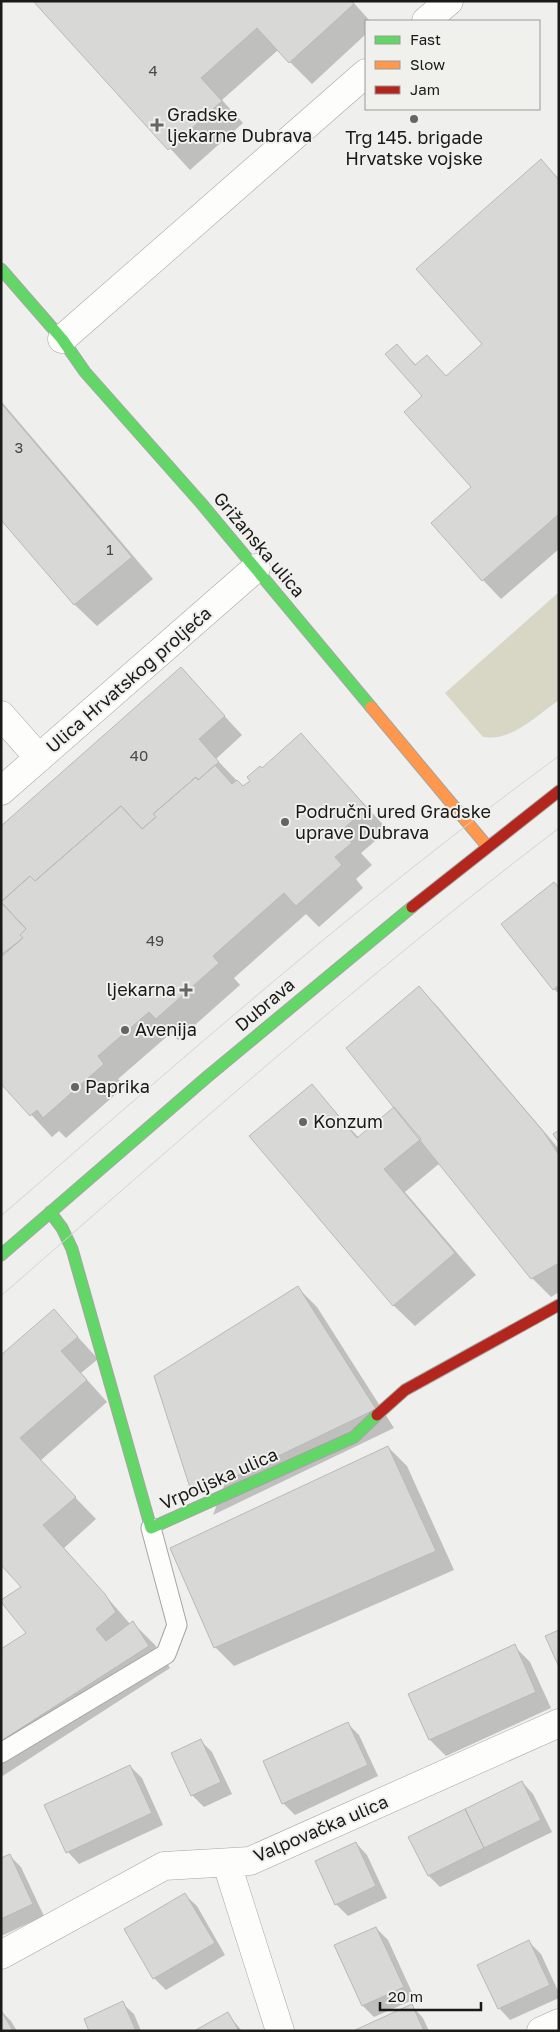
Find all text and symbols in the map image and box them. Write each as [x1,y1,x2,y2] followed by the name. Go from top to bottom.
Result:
[365,20,540,110] legend
[410,30,441,48] text: Fast
[410,55,445,73] text: Slow
[148,61,158,79] house number: 4
[410,80,440,98] text: Jam
[167,103,312,146] place label: Gradske ljekarne Dubrava
[408,113,420,125] marker: Trg 145. brigade Hrvatske vojske
[151,119,163,131] marker: Gradske ljekarne Dubrava
[345,126,483,169] place label: Trg 145. brigade Hrvatske vojske
[15,438,23,456] house number: 3
[209,487,310,601] street label: Grižanska ulica
[106,540,114,558] house number: 1
[41,602,215,757] street label: Ulica Hrvatskog proljeća
[130,746,148,764] house number: 40
[295,800,491,843] place label: Područni ured Gradske uprave Dubrava
[279,816,291,828] marker: Područni ured Gradske uprave Dubrava
[146,931,164,949] house number: 49
[230,973,299,1035] street label: Dubrava
[107,978,176,1000] place label: ljekarna
[180,984,192,996] marker: ljekarna
[135,1018,197,1040] place label: Avenija
[119,1024,131,1036] marker: Avenija
[85,1075,150,1097] place label: Paprika
[69,1081,81,1093] marker: Paprika
[313,1110,383,1132] place label: Konzum
[297,1116,309,1128] marker: Konzum
[156,1442,281,1514] street label: Vrpoljska ulica
[250,1790,391,1866] street label: Valpovačka ulica
[380,1980,481,2012] scale bar
[388,1987,423,2005] text: 20 m

